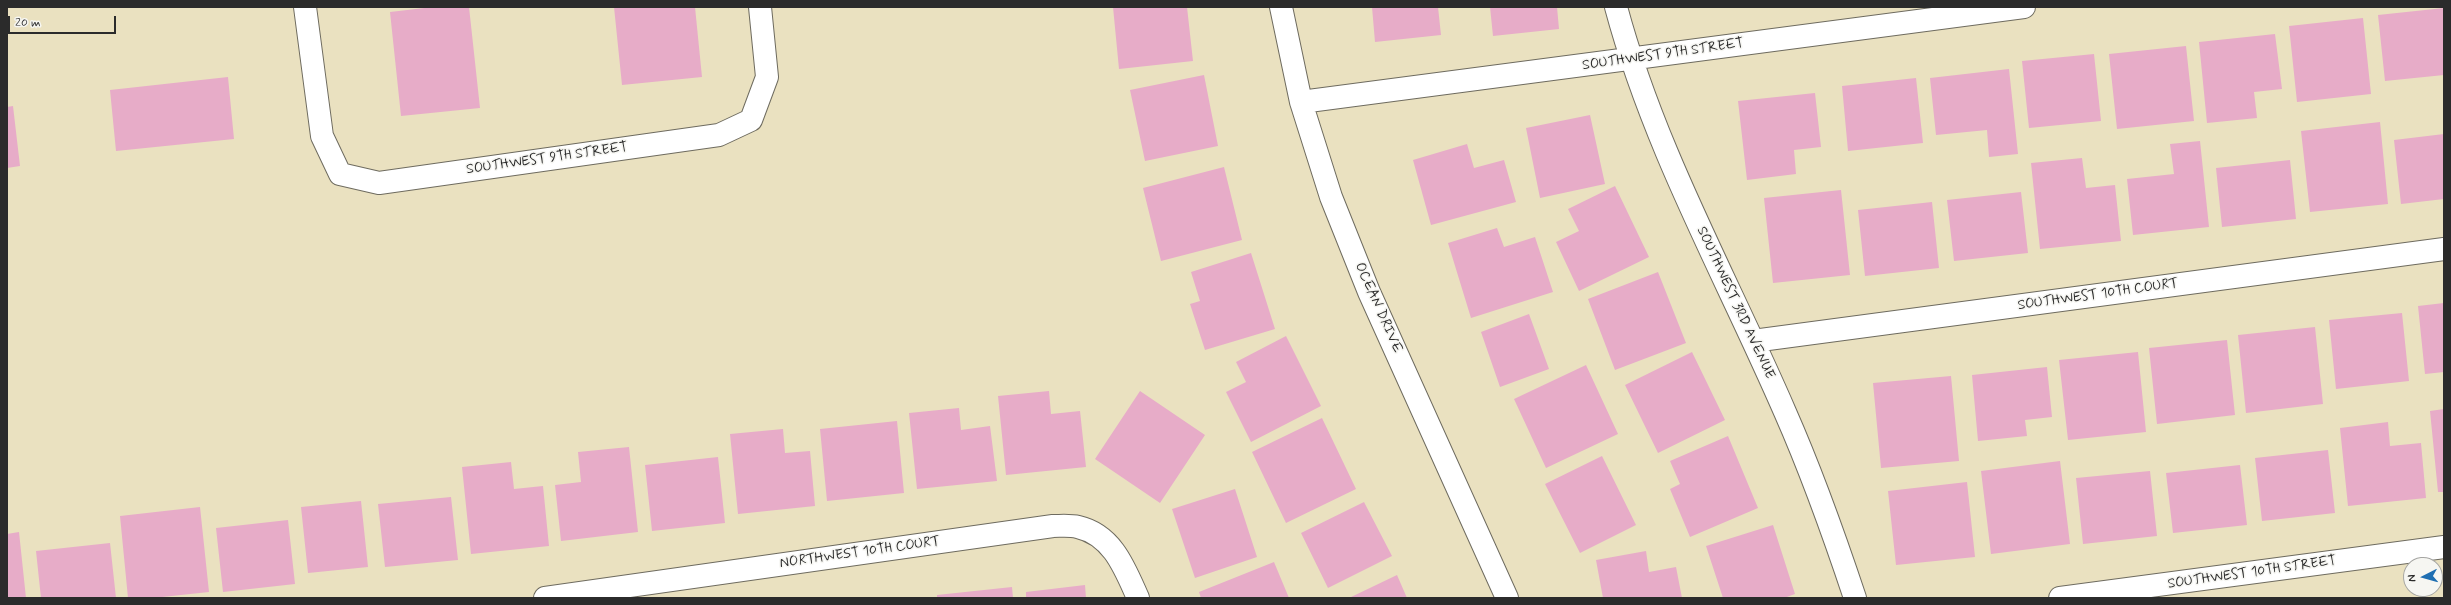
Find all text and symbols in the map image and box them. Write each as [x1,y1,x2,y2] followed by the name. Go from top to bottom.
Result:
[10,8,118,34] scale bar
[15,15,41,31] text: 20 m
[1581,35,1745,75] street label: SOUTHWEST 9TH STREET
[465,139,629,179] street label: SOUTHWEST 9TH STREET
[1692,224,1778,382] street label: SOUTHWEST 3RD AVENUE
[1351,260,1405,356] street label: OCEAN DRIVE
[2017,275,2179,315] street label: SOUTHWEST 10TH COURT
[779,533,941,573] street label: NORTHWEST 10TH COURT
[2167,553,2337,593] street label: SOUTHWEST 10TH STREET
[2403,557,2443,597] north arrow
[2405,574,2419,583] text: N

